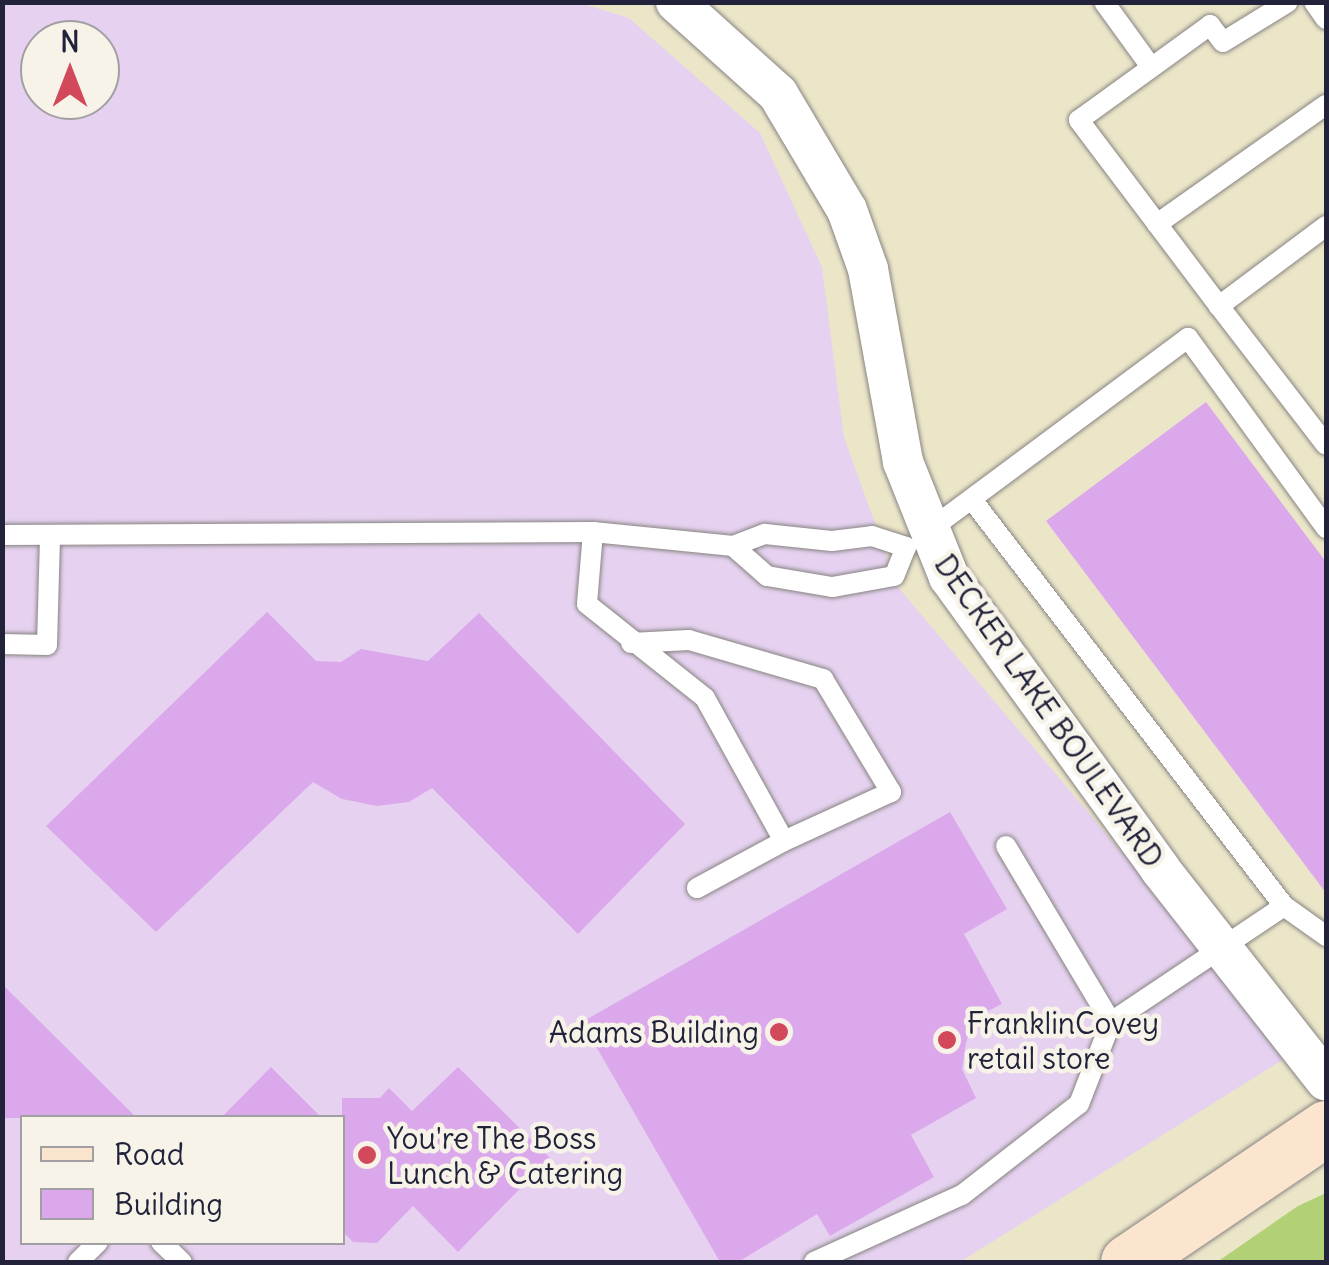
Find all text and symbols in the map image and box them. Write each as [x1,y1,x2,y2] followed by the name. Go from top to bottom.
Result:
[20,20,120,120] north arrow
[60,24,80,60] text: N
[927,548,1171,874] street label: DECKER LAKE BOULEVARD
[967,1005,1159,1076] place label: FranklinCovey retail store
[549,1014,759,1050] place label: Adams Building
[768,1021,790,1043] marker: Adams Building
[936,1029,958,1051] marker: FranklinCovey retail store
[20,1115,345,1245] legend
[387,1120,623,1190] place label: You're The Boss Lunch & Catering
[114,1135,184,1173] text: Road
[356,1144,378,1166] marker: You're The Boss Lunch & Catering
[114,1185,223,1223] text: Building

